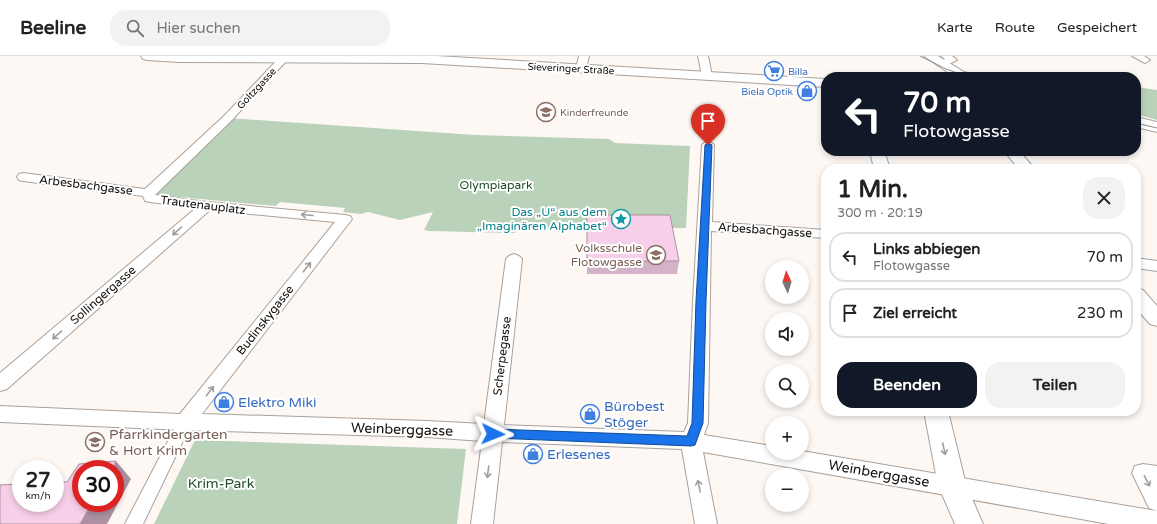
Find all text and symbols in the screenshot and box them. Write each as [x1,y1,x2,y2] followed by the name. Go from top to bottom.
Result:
[110,10,390,46] search box
[20,17,86,39] text: Beeline
[124,17,146,39] icon: search
[156,19,241,37] text: Hier suchen
[937,19,973,36] text: Karte
[995,19,1035,36] text: Route
[1057,19,1137,36] text: Gespeichert
[763,60,785,82] supermarket icon: Billa
[527,61,615,77] street label: Sieveringer Straße
[235,65,279,112] street label: Goltzgasse
[788,66,808,78] place label: Billa
[796,80,818,102] shop icon: Biela Optik
[741,86,794,98] place label: Biela Optik
[903,86,971,120] text: 70 m
[837,88,889,140] icon: left
[535,101,557,123] school or university icon: Kinderfreunde
[691,104,725,145] pin
[560,107,629,119] place label: Kinderfreunde
[697,110,719,132] icon: arrive
[903,120,1010,142] text: Flotowgasse
[38,172,134,198] street label: Arbesbachgasse
[837,175,908,204] text: 1 Min.
[1083,177,1125,219] button: close
[460,178,533,192] park label: Olympiapark
[160,193,246,217] street label: Trautenauplatz
[477,205,607,233] place label: Das „U“ aus dem „Imaginären Alphabet“
[837,205,923,221] text: 300 m · 20:19
[610,208,632,230] place icon: Das „U“ aus dem „Imaginären Alphabet“
[301,212,314,219] one-way arrow
[718,220,813,240] street label: Arbesbachgasse
[172,227,182,236] one-way arrow
[873,240,980,258] text: Links abbiegen
[571,241,642,269] place label: Volksschule Flotowgasse
[645,244,667,266] school or university icon: Volksschule Flotowgasse
[839,246,861,268] icon: left
[1086,248,1123,266] text: 70 m
[873,258,950,274] text: Flotowgasse
[765,260,809,304] north arrow
[765,260,809,512] map controls
[303,262,312,273] one-way arrow
[67,263,139,327] street label: Sollingergasse
[233,282,297,358] street label: Budinskygasse
[839,302,861,324] icon: arrive
[873,304,957,322] text: Ziel erreicht
[1077,304,1123,322] text: 230 m
[765,312,809,356] button: sound
[490,316,514,396] street label: Scherpegasse
[52,330,63,339] one-way arrow
[837,362,977,408] button: Beenden
[985,362,1125,408] button: Teilen
[765,364,809,408] button: search
[205,386,214,397] one-way arrow
[213,391,235,413] shop icon: Elektro Miki
[238,394,317,411] place label: Elektro Miki
[604,398,665,431] place label: Bürobest Stöger
[579,403,601,425] shop icon: Bürobest Stöger
[472,413,514,455] position arrow
[765,416,809,460] button: +
[351,419,453,440] street label: Weinberggasse
[109,426,227,459] place label: Pfarrkindergarten & Hort Krim
[84,431,106,453] school or university icon: Pfarrkindergarten & Hort Krim
[941,442,949,455] one-way arrow
[522,443,544,465] shop icon: Erlesenes
[547,446,611,463] place label: Erlesenes
[827,456,931,491] street label: Weinberggasse
[72,460,124,512] speed limit sign: 30
[484,465,492,478] one-way arrow
[765,468,809,512] button: −
[25,469,51,493] text: 27
[1144,474,1151,486] one-way arrow
[188,475,255,492] park label: Krim-Park
[695,480,703,493] one-way arrow
[25,490,51,502] text: km/h

